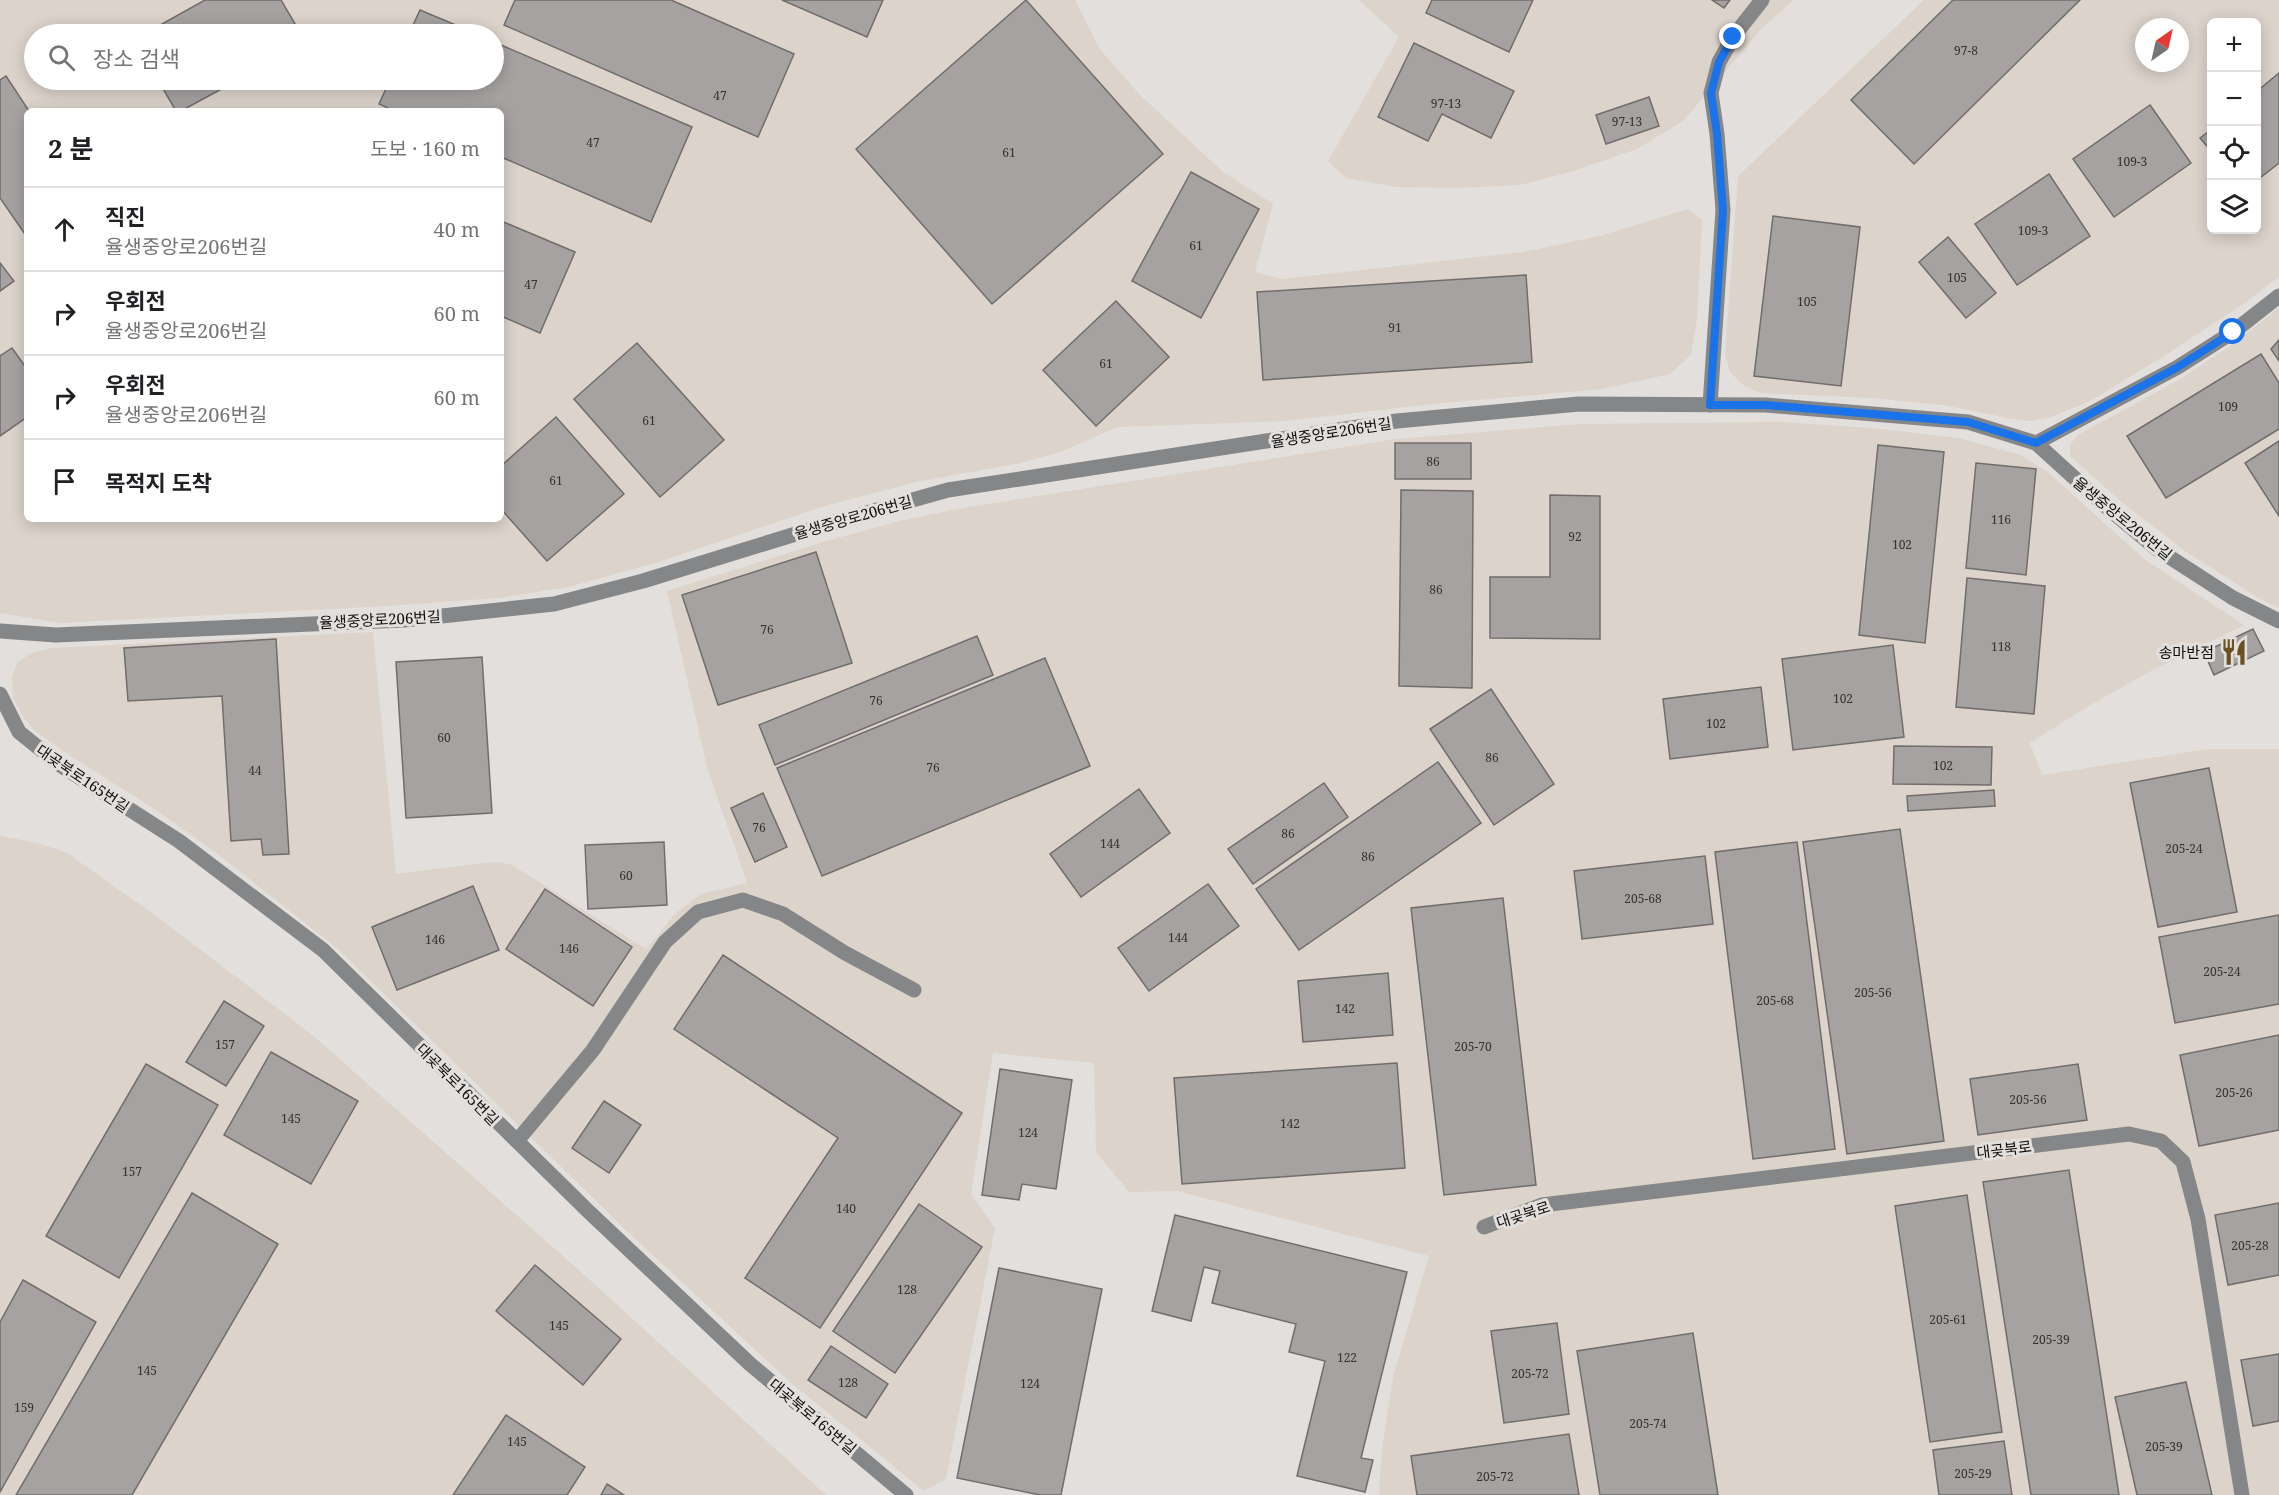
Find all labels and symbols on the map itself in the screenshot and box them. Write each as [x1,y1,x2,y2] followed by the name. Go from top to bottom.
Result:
[2135,18,2189,72] north arrow
[1719,23,1745,49] route end
[1954,42,1978,59] house number: 97-8
[713,87,727,104] house number: 47
[1431,95,1462,112] house number: 97-13
[1612,113,1643,130] house number: 97-13
[586,134,600,151] house number: 47
[1002,144,1016,161] house number: 61
[2117,153,2148,170] house number: 109-3
[2018,222,2049,239] house number: 109-3
[1189,237,1203,254] house number: 61
[1947,269,1967,286] house number: 105
[524,276,538,293] house number: 47
[1797,293,1817,310] house number: 105
[2219,318,2245,344] route start
[1388,319,1402,336] house number: 91
[1099,355,1113,372] house number: 61
[2218,398,2238,415] house number: 109
[642,412,656,429] house number: 61
[1269,413,1393,451] street label: 율생중앙로206번길
[1426,453,1440,470] house number: 86
[549,472,563,489] house number: 61
[2069,472,2177,564] street label: 율생중앙로206번길
[792,491,914,543] street label: 율생중앙로206번길
[1991,511,2011,528] house number: 116
[1568,528,1582,545] house number: 92
[1892,536,1912,553] house number: 102
[1429,581,1443,598] house number: 86
[319,606,441,632] street label: 율생중앙로206번길
[760,621,774,638] house number: 76
[2219,637,2249,667] restaurant icon: 송마반점
[1991,638,2011,655] house number: 118
[2159,642,2214,662] place label: 송마반점
[1833,690,1853,707] house number: 102
[869,692,883,709] house number: 76
[1706,715,1726,732] house number: 102
[437,729,451,746] house number: 60
[33,740,133,816] street label: 대곶북로165번길
[1485,749,1499,766] house number: 86
[1933,757,1953,774] house number: 102
[926,759,940,776] house number: 76
[248,762,262,779] house number: 44
[752,819,766,836] house number: 76
[1281,825,1295,842] house number: 86
[1100,835,1120,852] house number: 144
[2165,840,2203,857] house number: 205-24
[1361,848,1375,865] house number: 86
[619,867,633,884] house number: 60
[1624,890,1662,907] house number: 205-68
[1168,929,1188,946] house number: 144
[425,931,445,948] house number: 146
[559,940,579,957] house number: 146
[2203,963,2241,980] house number: 205-24
[1854,984,1892,1001] house number: 205-56
[1756,992,1794,1009] house number: 205-68
[1335,1000,1355,1017] house number: 142
[215,1036,235,1053] house number: 157
[1454,1038,1492,1055] house number: 205-70
[413,1039,503,1129] street label: 대곶북로165번길
[2215,1084,2253,1101] house number: 205-26
[2009,1091,2047,1108] house number: 205-56
[281,1110,301,1127] house number: 145
[1280,1115,1300,1132] house number: 142
[1018,1124,1038,1141] house number: 124
[1975,1136,2033,1162] street label: 대곶북로
[122,1163,142,1180] house number: 157
[1494,1196,1552,1232] street label: 대곶북로
[836,1200,856,1217] house number: 140
[2231,1237,2269,1254] house number: 205-28
[897,1281,917,1298] house number: 128
[1929,1311,1967,1328] house number: 205-61
[549,1317,569,1334] house number: 145
[2032,1331,2070,1348] house number: 205-39
[1337,1349,1357,1366] house number: 122
[137,1362,157,1379] house number: 145
[1511,1365,1549,1382] house number: 205-72
[765,1374,861,1458] street label: 대곶북로165번길
[838,1374,858,1391] house number: 128
[1020,1375,1040,1392] house number: 124
[14,1399,34,1416] house number: 159
[1629,1415,1667,1432] house number: 205-74
[507,1433,527,1450] house number: 145
[2145,1438,2183,1455] house number: 205-39
[1954,1465,1992,1482] house number: 205-29
[1476,1468,1514,1485] house number: 205-72

